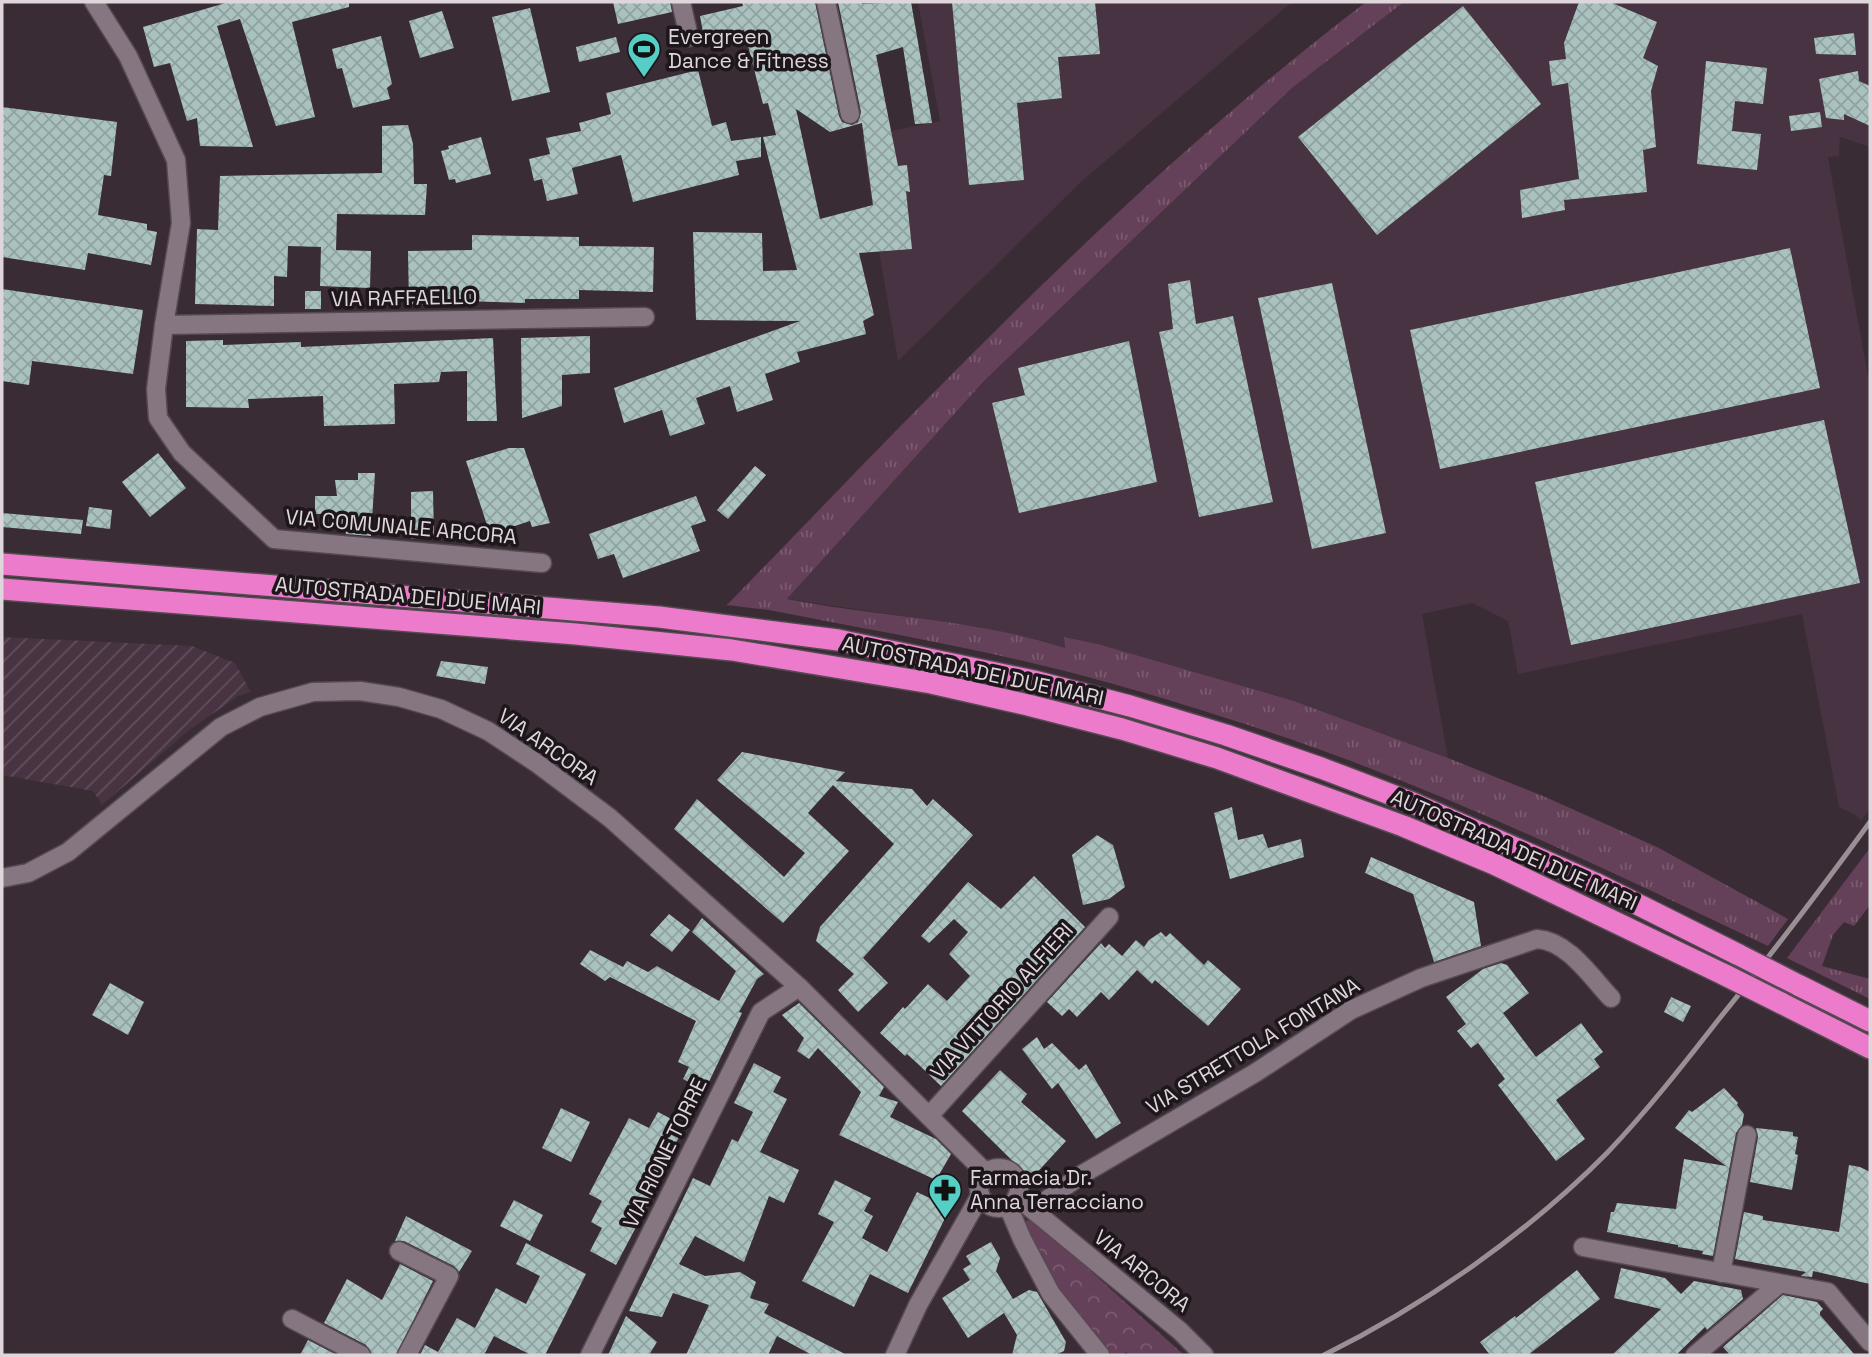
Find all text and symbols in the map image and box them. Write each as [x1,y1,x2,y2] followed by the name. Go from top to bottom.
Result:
[668,23,829,74] place label: Evergreen Dance & Fitness
[625,30,663,79] sports icon: Evergreen Dance & Fitness
[331,283,477,312] street label: VIA RAFFAELLO
[284,503,518,550] street label: VIA COMUNALE ARCORA
[274,570,542,621] street label: AUTOSTRADA DEI DUE MARI
[840,630,1106,711] street label: AUTOSTRADA DEI DUE MARI
[493,702,604,791] street label: VIA ARCORA
[1387,783,1642,916] street label: AUTOSTRADA DEI DUE MARI
[924,917,1079,1085] street label: VIA VITTORIO ALFIERI
[1141,971,1364,1120] street label: VIA STRETTOLA FONTANA
[617,1073,713,1232] street label: VIA RIONE TORRE
[970,1164,1144,1215] place label: Farmacia Dr. Anna Terracciano
[926,1171,964,1220] pharmacy icon: Farmacia Dr. Anna Terracciano
[1088,1223,1196,1318] street label: VIA ARCORA

